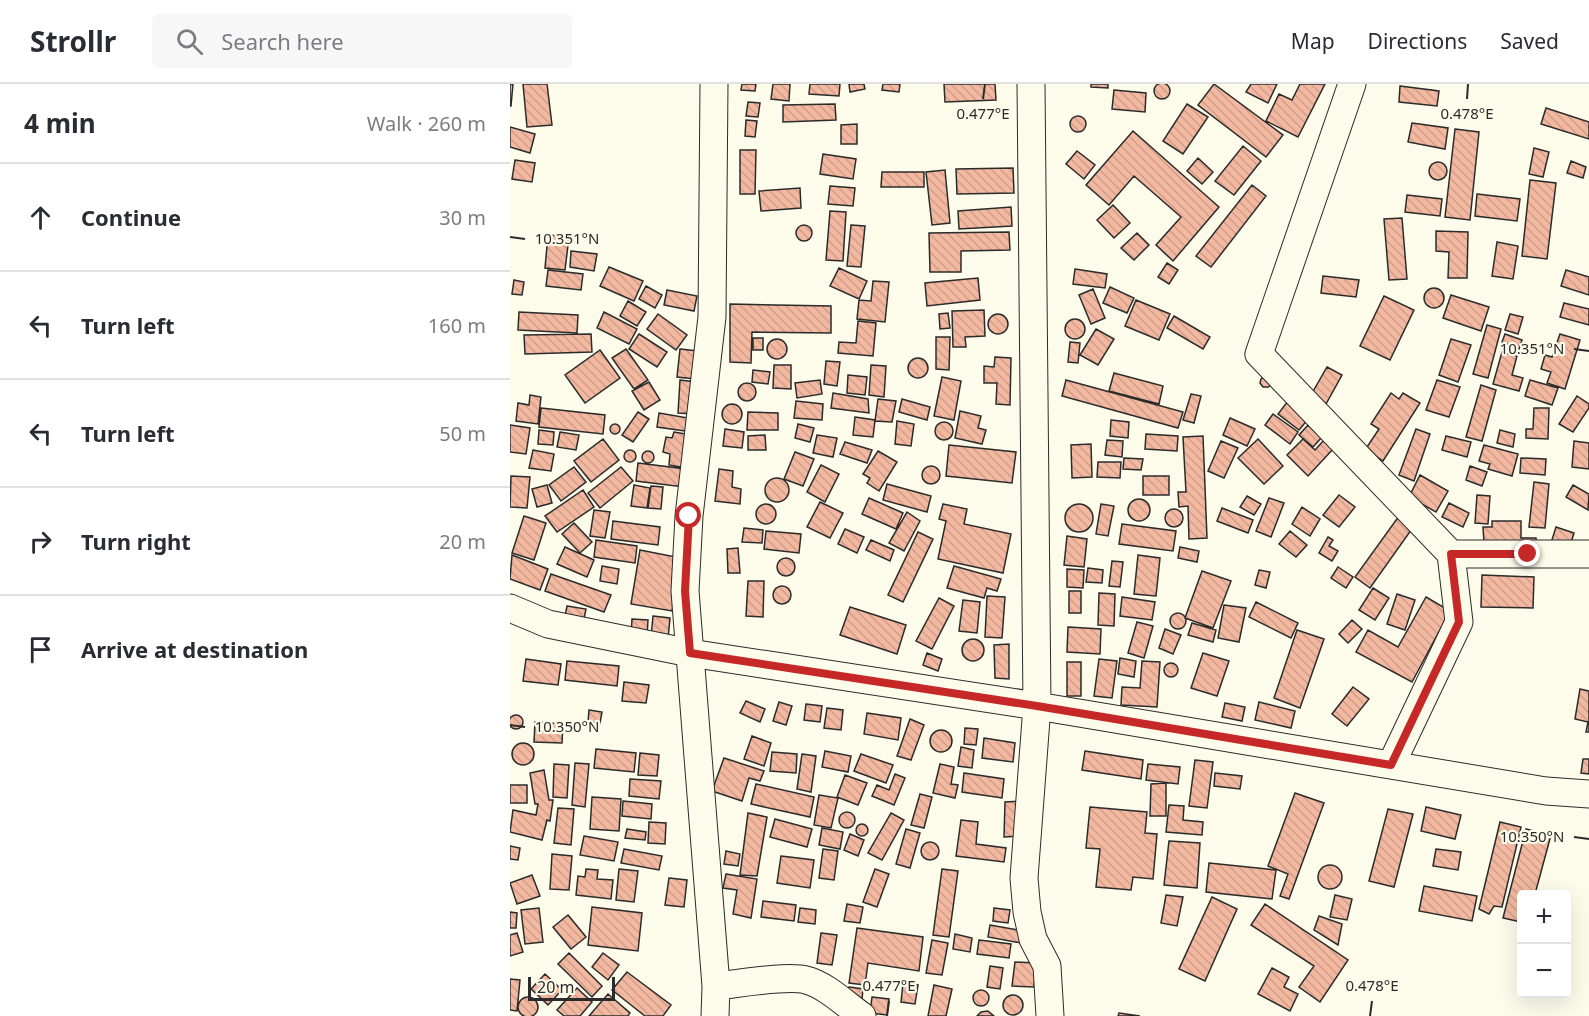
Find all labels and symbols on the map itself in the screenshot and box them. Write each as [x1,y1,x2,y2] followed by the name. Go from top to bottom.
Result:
[956,103,1010,123] text: 0.477°E
[1440,103,1494,123] text: 0.478°E
[535,228,599,248] text: 10.351°N
[1500,338,1564,358] text: 10.351°N
[675,502,701,528] route start
[1514,540,1540,566] route end
[535,716,599,736] text: 10.350°N
[1500,826,1564,846] text: 10.350°N
[528,974,615,1002] scale bar
[862,975,916,995] text: 0.477°E
[1345,975,1399,995] text: 0.478°E

